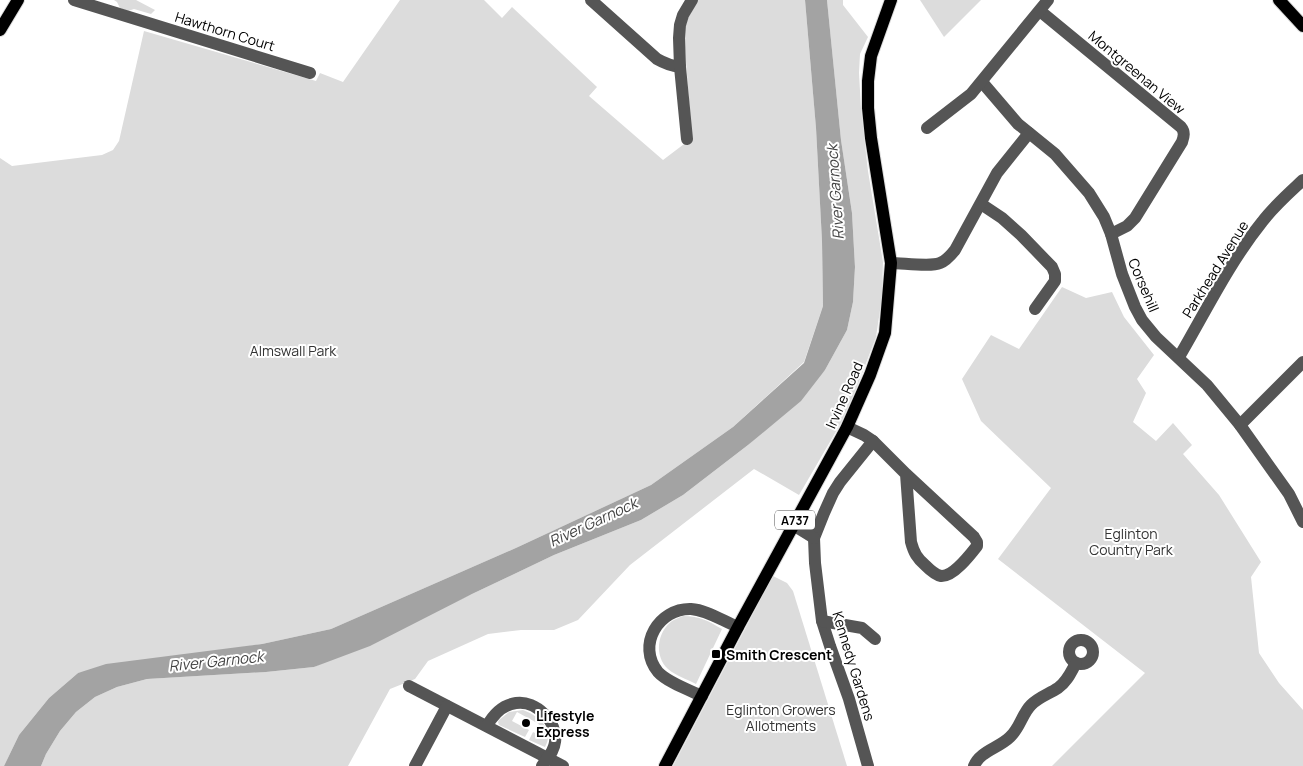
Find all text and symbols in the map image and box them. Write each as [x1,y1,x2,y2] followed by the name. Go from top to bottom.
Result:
[173,7,278,55] street label: Hawthorn Court
[1085,26,1189,118] street label: Montgreenan View
[821,141,849,240] water label: River Garnock
[1178,217,1252,321] street label: Parkhead Avenue
[1124,255,1164,315] street label: Corsehill
[250,341,337,360] park label: Almswall Park
[821,359,867,431] street label: Irvine Road
[545,491,643,552] water label: River Garnock
[775,510,815,530] road number: A737
[1089,524,1174,559] park label: Eglinton Country Park
[828,609,880,723] street label: Kennedy Gardens
[168,645,267,676] water label: River Garnock
[726,645,832,664] place label: Smith Crescent
[710,648,722,660] marker: Smith Crescent
[726,700,836,735] park label: Eglinton Growers Allotments
[536,706,594,741] place label: Lifestyle Express
[520,717,532,729] marker: Lifestyle Express

